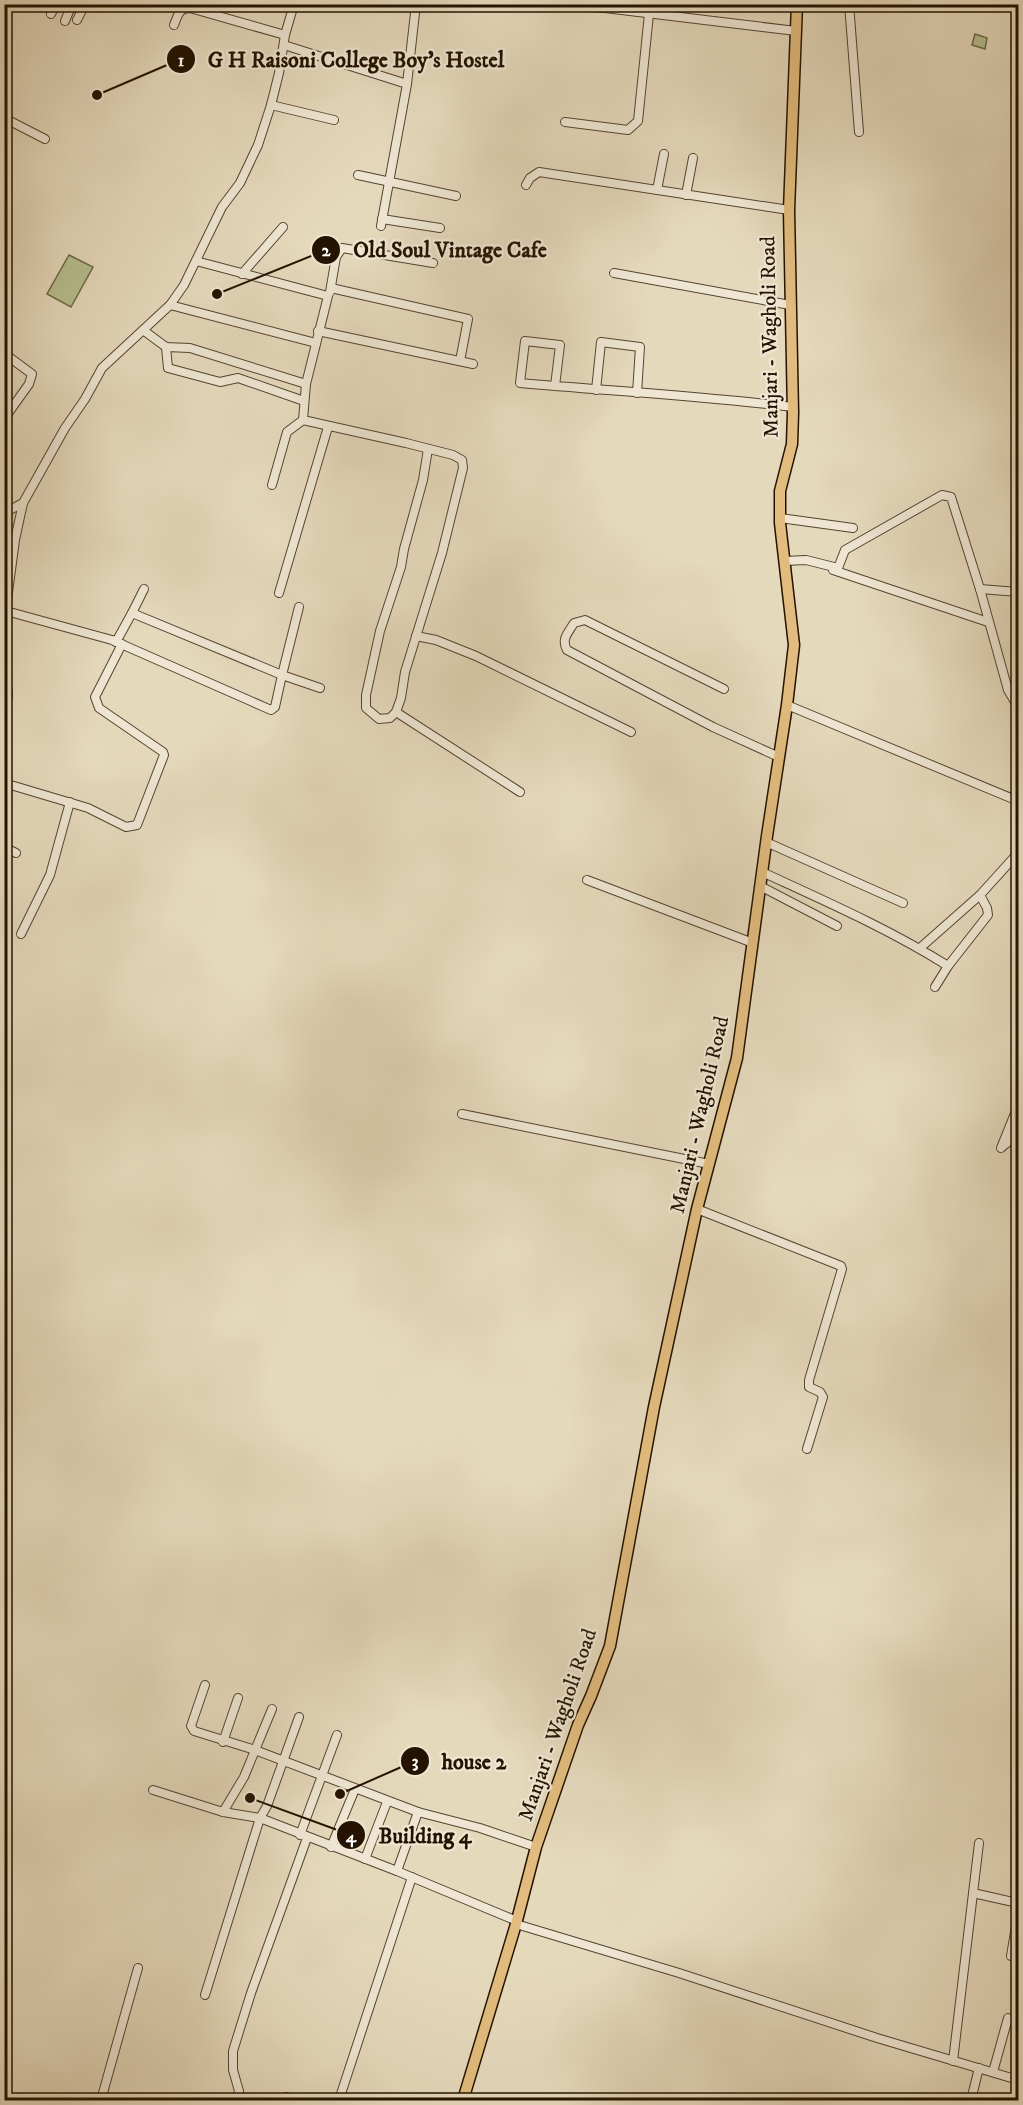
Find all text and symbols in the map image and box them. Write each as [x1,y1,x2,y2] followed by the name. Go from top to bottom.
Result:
[166,39,516,79] callout: G H Raisoni College Boy's Hostel
[208,47,505,74] text: G H Raisoni College Boy's Hostel
[178,50,185,72] text: 1
[311,230,559,270] callout: Old Soul Vintage Cafe
[755,235,785,438] street label: Manjari - Wagholi Road
[353,237,547,264] text: Old Soul Vintage Cafe
[322,240,332,262] text: 2
[665,1013,735,1216] street label: Manjari - Wagholi Road
[513,1625,603,1825] street label: Manjari - Wagholi Road
[400,1741,519,1781] callout: house 2
[441,1749,508,1776] text: house 2
[412,1751,419,1773] text: 3
[336,1815,483,1855] callout: Building 4
[378,1823,473,1850] text: Building 4
[345,1826,357,1848] text: 4

